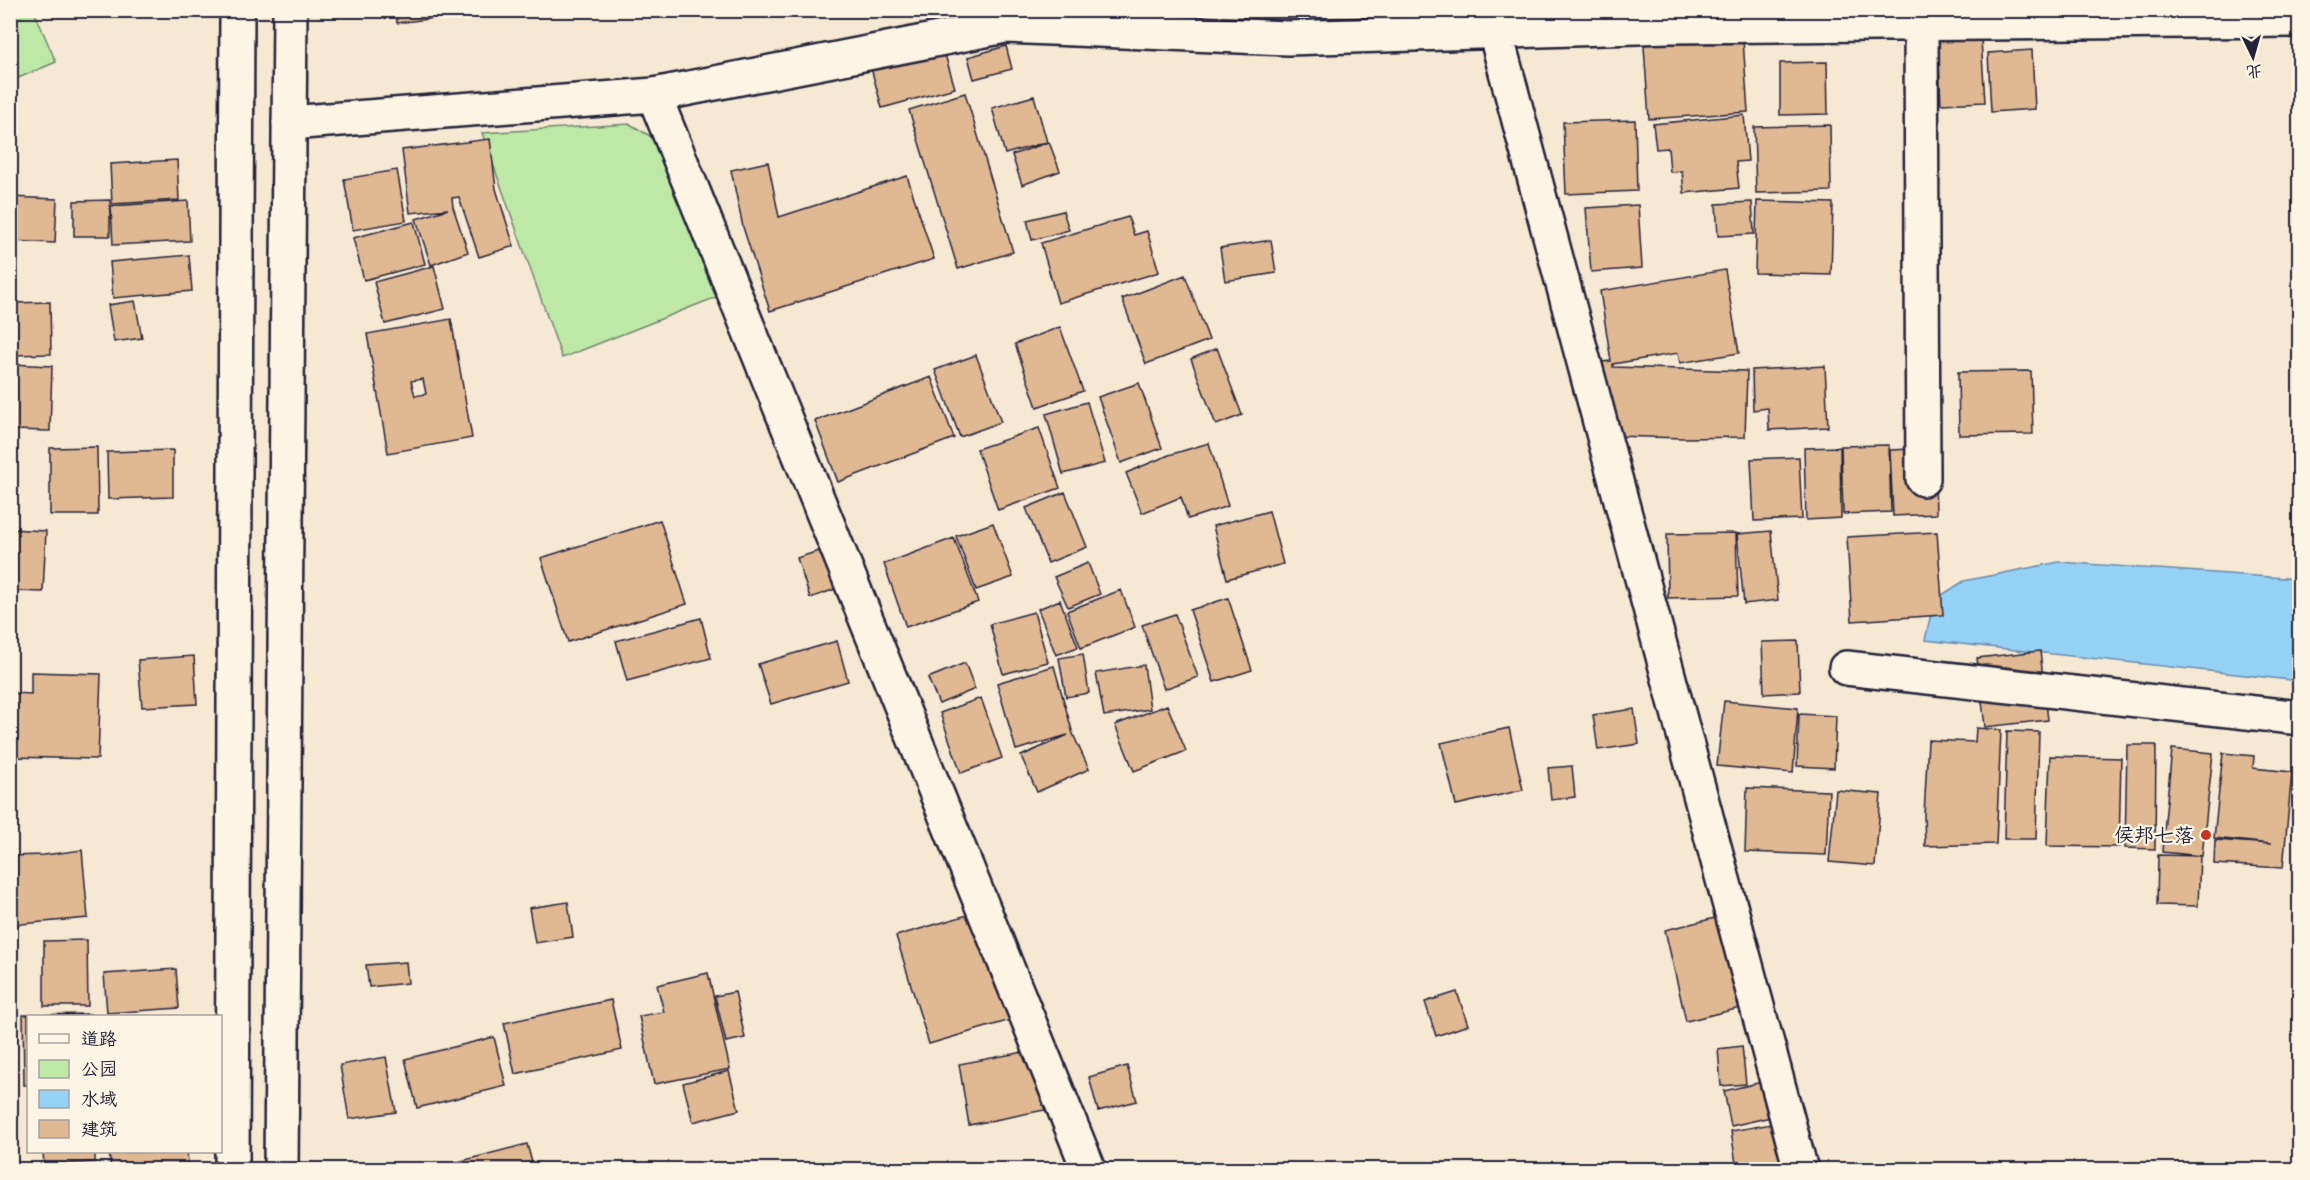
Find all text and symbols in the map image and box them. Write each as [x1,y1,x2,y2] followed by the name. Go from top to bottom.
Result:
[2223,27,2283,87] north arrow
[2245,61,2263,81] text: 北
[2114,824,2194,847] place label: 侯邦七落
[2199,828,2213,842] marker: 侯邦七落
[27,1015,222,1153] legend
[81,1029,117,1050] text: 道路
[81,1059,117,1080] text: 公园
[81,1089,117,1110] text: 水域
[81,1119,117,1140] text: 建筑

